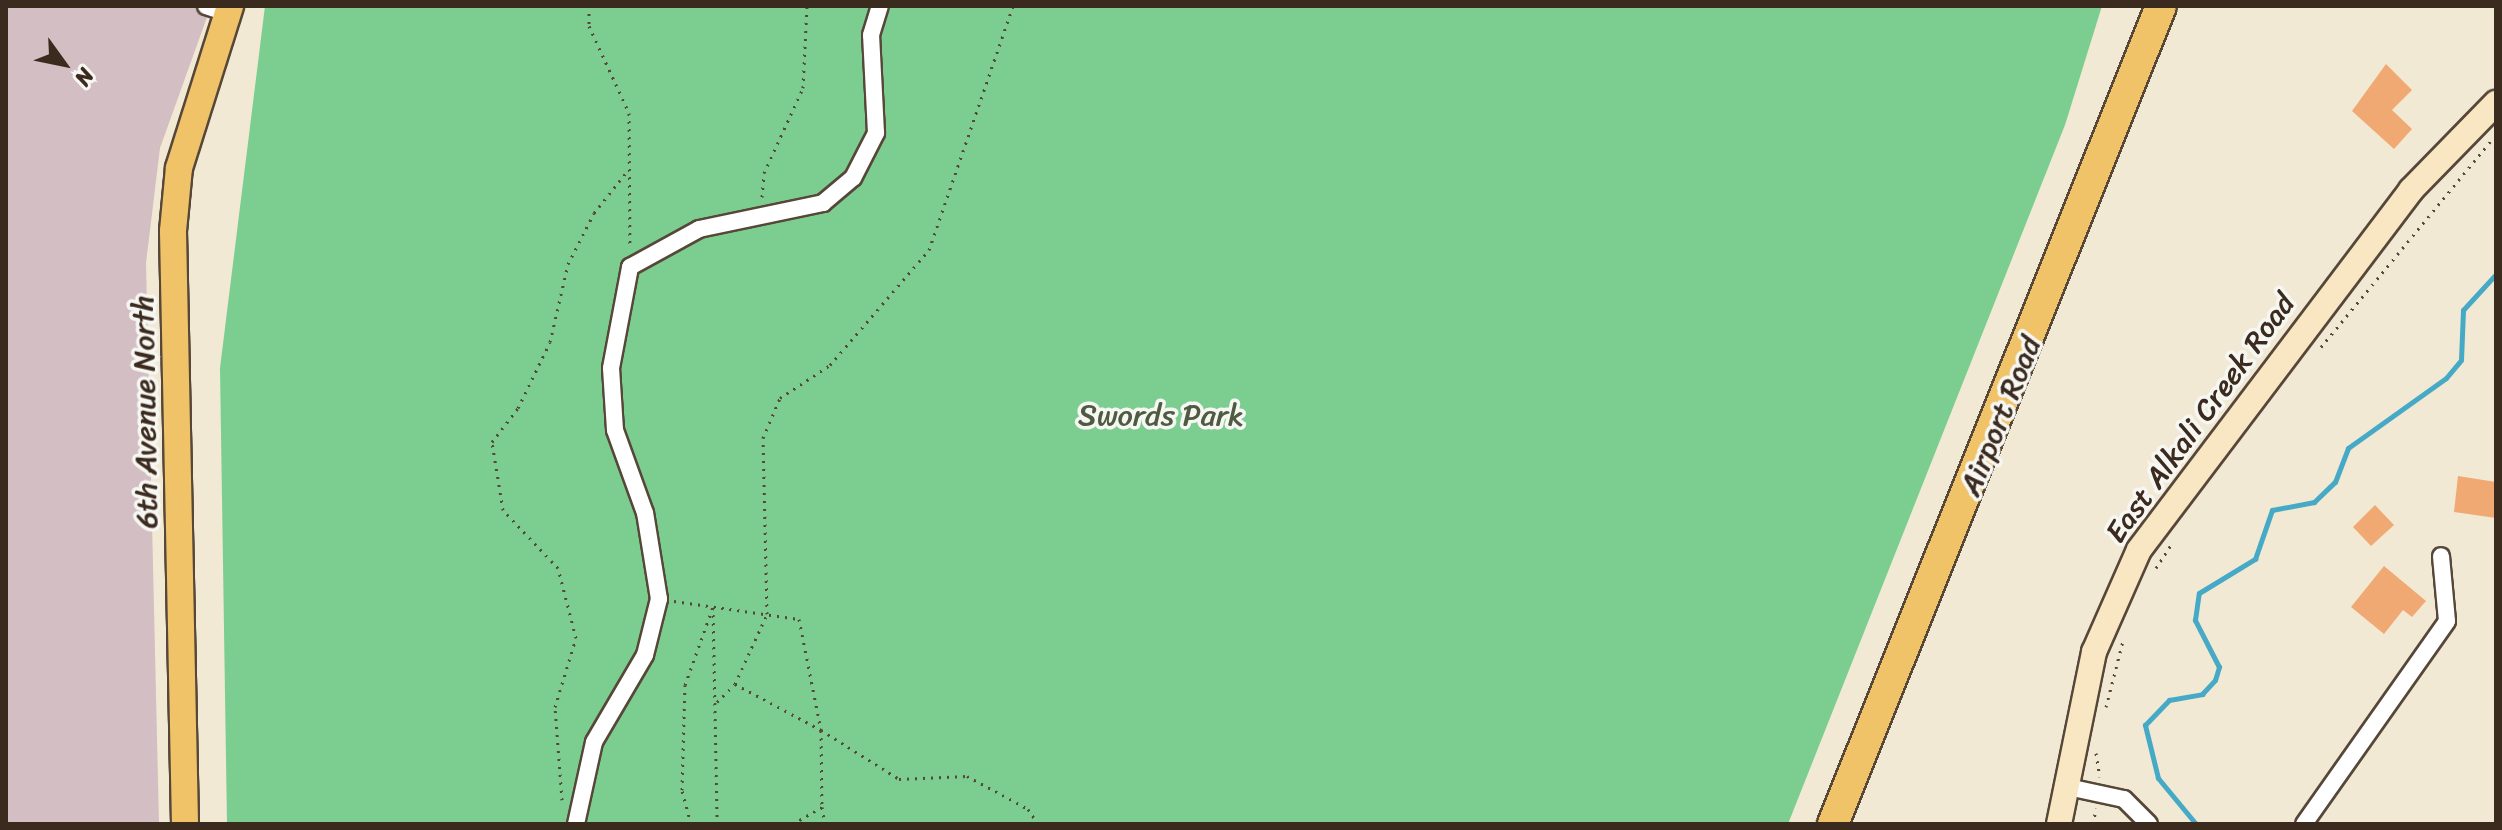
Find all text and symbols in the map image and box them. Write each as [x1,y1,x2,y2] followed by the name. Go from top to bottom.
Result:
[24,24,104,104] north arrow
[64,60,105,94] text: N
[2097,286,2303,550] street label: East Alkali Creek Road
[125,295,165,529] street label: 6th Avenue North
[1952,331,2048,501] street label: Airport Road
[1078,397,1244,433] park label: Swords Park

